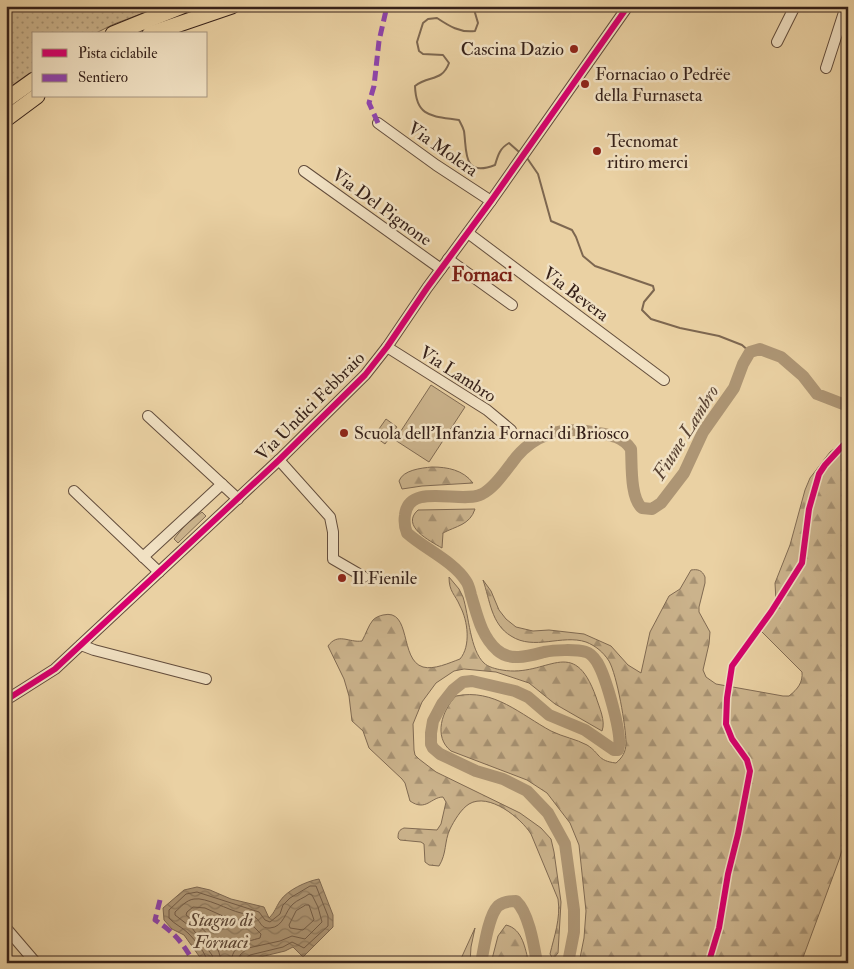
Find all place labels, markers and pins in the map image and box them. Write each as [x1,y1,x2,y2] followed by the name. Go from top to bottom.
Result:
[461,38,564,61] place label: Cascina Dazio
[568,43,580,55] marker: Cascina Dazio
[595,63,731,107] place label: Fornaciao o Pedrëe della Furnaseta
[579,78,591,90] marker: Fornaciao o Pedrëe della Furnaseta
[607,130,688,174] place label: Tecnomat ritiro merci
[591,145,603,157] marker: Tecnomat ritiro merci
[354,422,629,445] place label: Scuola dell’Infanzia Fornaci di Briosco
[338,427,350,439] marker: Scuola dell’Infanzia Fornaci di Briosco
[352,567,418,590] place label: Il Fienile
[336,572,348,584] marker: Il Fienile

